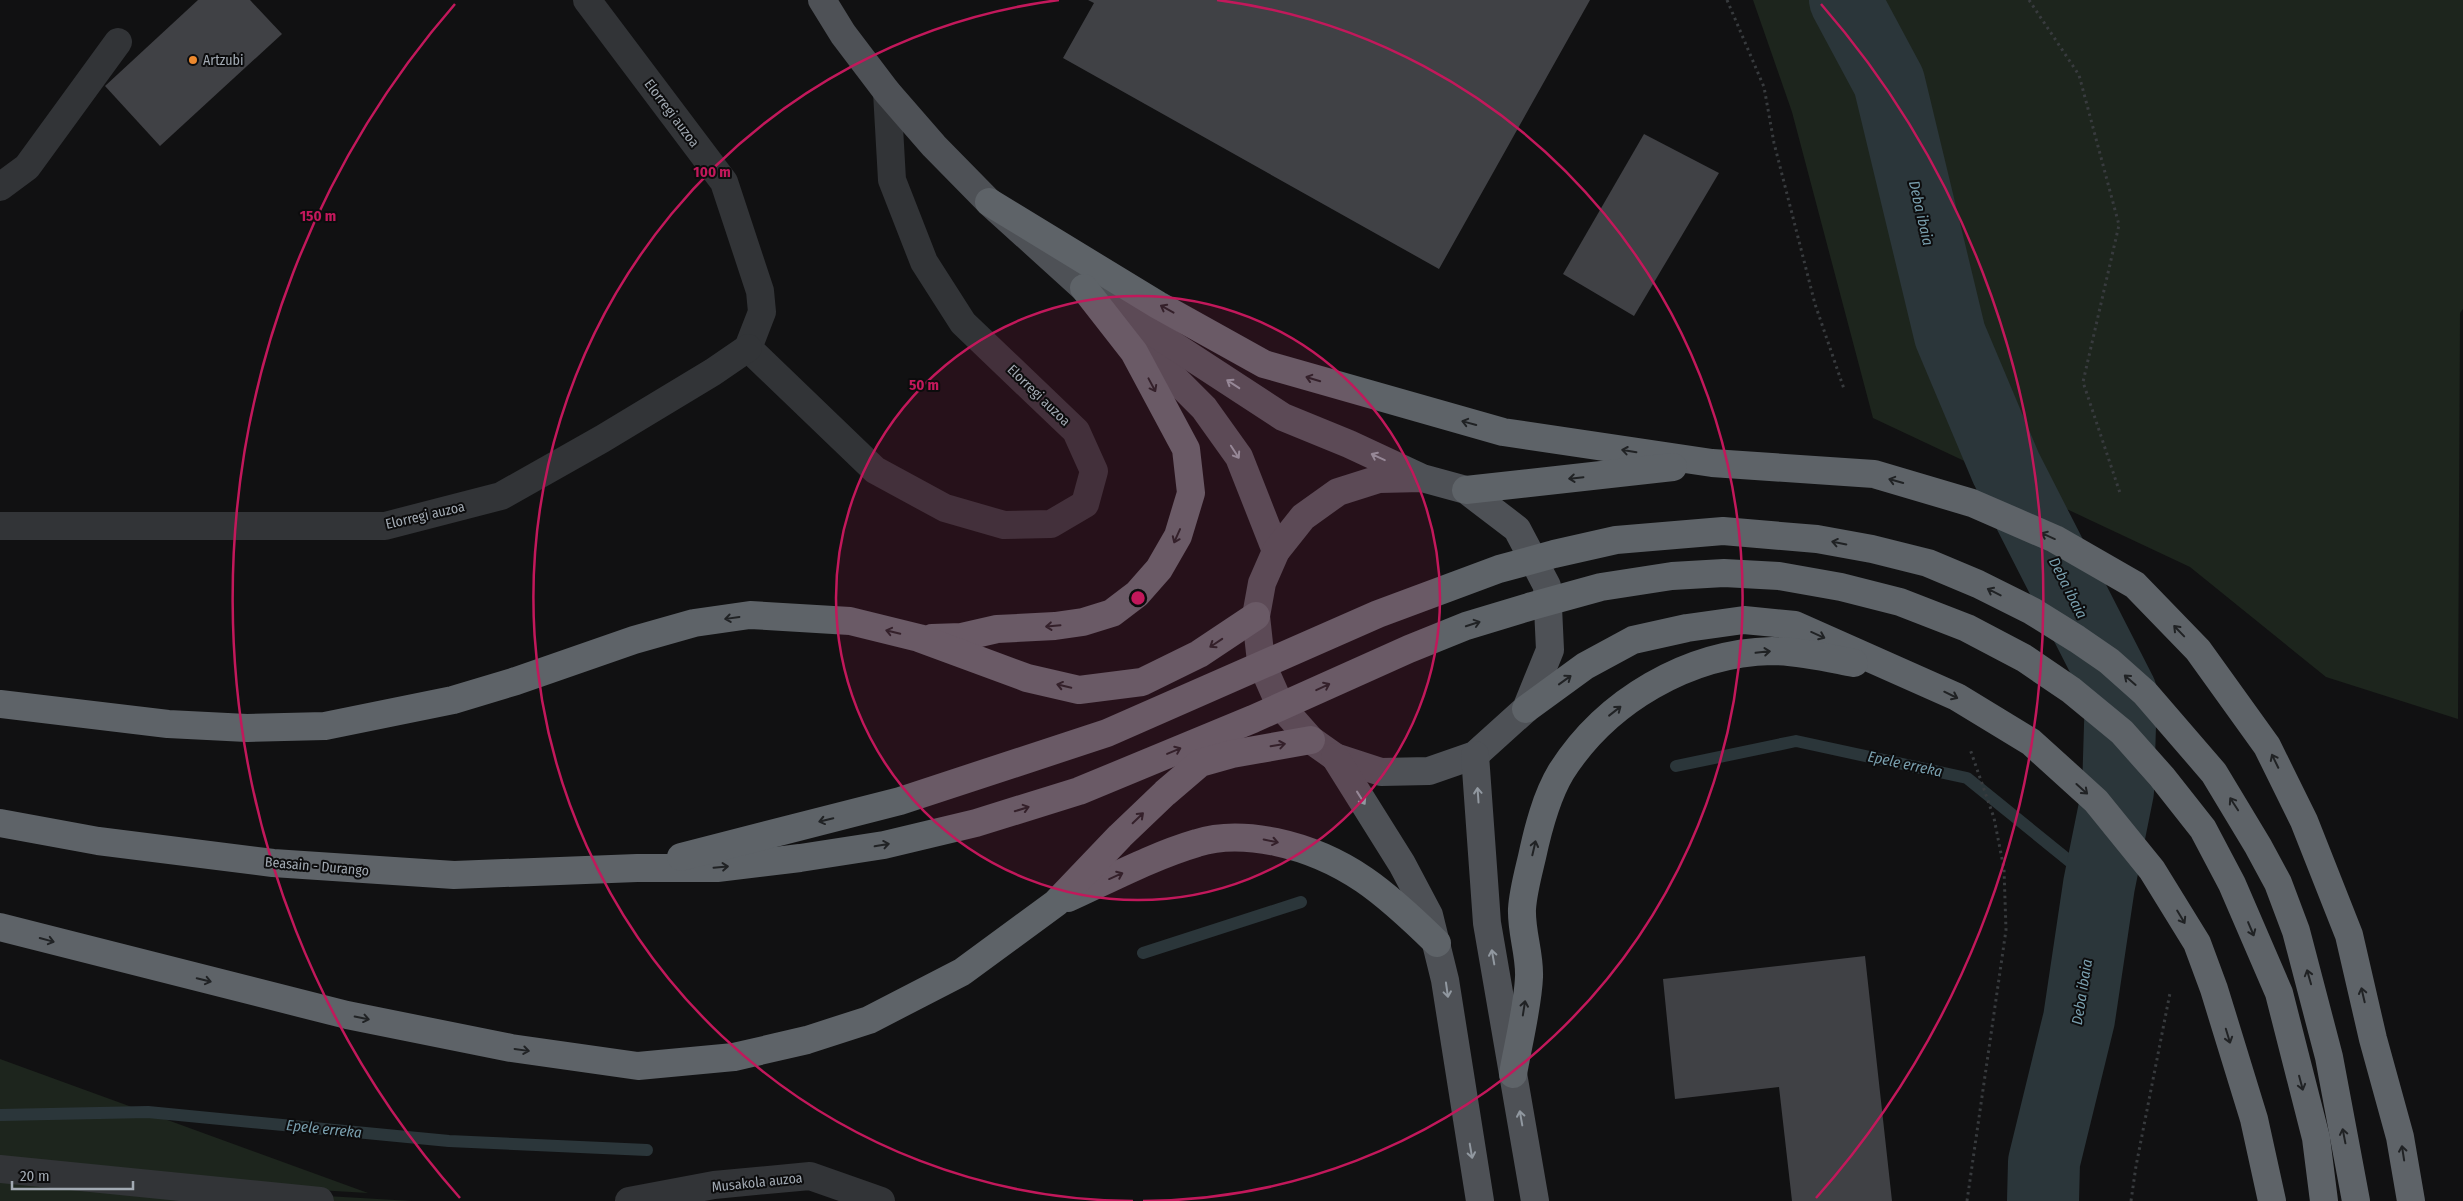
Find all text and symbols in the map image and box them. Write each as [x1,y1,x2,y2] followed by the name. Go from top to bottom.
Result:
[203,52,244,69] place label: Artzubi
[187,54,199,66] marker: Artzubi
[640,76,703,151] street label: Elorregi auzoa
[693,163,731,181] text: 100 m
[1905,179,1937,247] water label: Deba ibaia
[300,207,336,225] text: 150 m
[1159,304,1174,314] one-way arrow
[1004,361,1074,430] street label: Elorregi auzoa
[1305,373,1321,383] one-way arrow
[909,376,939,394] text: 50 m
[1147,378,1157,392] one-way arrow
[1227,379,1241,389] one-way arrow
[1462,418,1478,427] one-way arrow
[1230,445,1240,459] one-way arrow
[1621,446,1637,456] one-way arrow
[1371,452,1386,461] one-way arrow
[1569,473,1585,482] one-way arrow
[1889,475,1905,485] one-way arrow
[384,498,467,533] street label: Elorregi auzoa
[1171,528,1181,543] one-way arrow
[2041,531,2056,541] one-way arrow
[1832,537,1848,547] one-way arrow
[2045,554,2091,622] water label: Deba ibaia
[1987,587,2002,596] one-way arrow
[1129,589,1147,607] centre of rings
[725,613,741,623] one-way arrow
[1465,619,1480,628] one-way arrow
[1045,621,1061,631] one-way arrow
[2173,624,2185,637] one-way arrow
[885,627,901,636] one-way arrow
[1810,631,1825,641] one-way arrow
[1209,638,1223,648] one-way arrow
[1755,647,1771,657] one-way arrow
[2123,674,2136,686] one-way arrow
[1558,675,1572,685] one-way arrow
[1057,681,1073,690] one-way arrow
[1315,681,1330,691] one-way arrow
[1943,690,1958,700] one-way arrow
[1608,706,1622,716] one-way arrow
[1269,740,1285,750] one-way arrow
[1166,746,1181,756] one-way arrow
[1866,747,1944,781] water label: Epele erreka
[2269,754,2279,769] one-way arrow
[2076,783,2089,794] one-way arrow
[1473,788,1482,804] one-way arrow
[1356,790,1366,804] one-way arrow
[2229,797,2239,811] one-way arrow
[1014,803,1030,813] one-way arrow
[1132,812,1145,824] one-way arrow
[818,816,834,825] one-way arrow
[1263,837,1279,846] one-way arrow
[873,840,889,849] one-way arrow
[1530,840,1539,856] one-way arrow
[264,853,370,880] street label: Beasain - Durango
[712,863,728,872] one-way arrow
[1108,871,1123,881] one-way arrow
[2177,909,2187,923] one-way arrow
[2246,921,2256,936] one-way arrow
[38,936,54,945] one-way arrow
[1487,949,1497,965] one-way arrow
[2068,958,2096,1026] water label: Deba ibaia
[2304,970,2314,986] one-way arrow
[196,976,212,985] one-way arrow
[1442,982,1452,998] one-way arrow
[2358,988,2367,1004] one-way arrow
[1519,1001,1529,1017] one-way arrow
[354,1014,370,1023] one-way arrow
[2223,1028,2233,1044] one-way arrow
[513,1045,529,1055] one-way arrow
[2297,1074,2306,1090] one-way arrow
[1515,1111,1525,1127] one-way arrow
[285,1116,363,1142] water label: Epele erreka
[2339,1128,2349,1144] one-way arrow
[1467,1143,1476,1159] one-way arrow
[2397,1145,2407,1161] one-way arrow
[12,1158,134,1190] scale bar
[20,1167,50,1185] text: 20 m
[711,1169,803,1196] street label: Musakola auzoa

